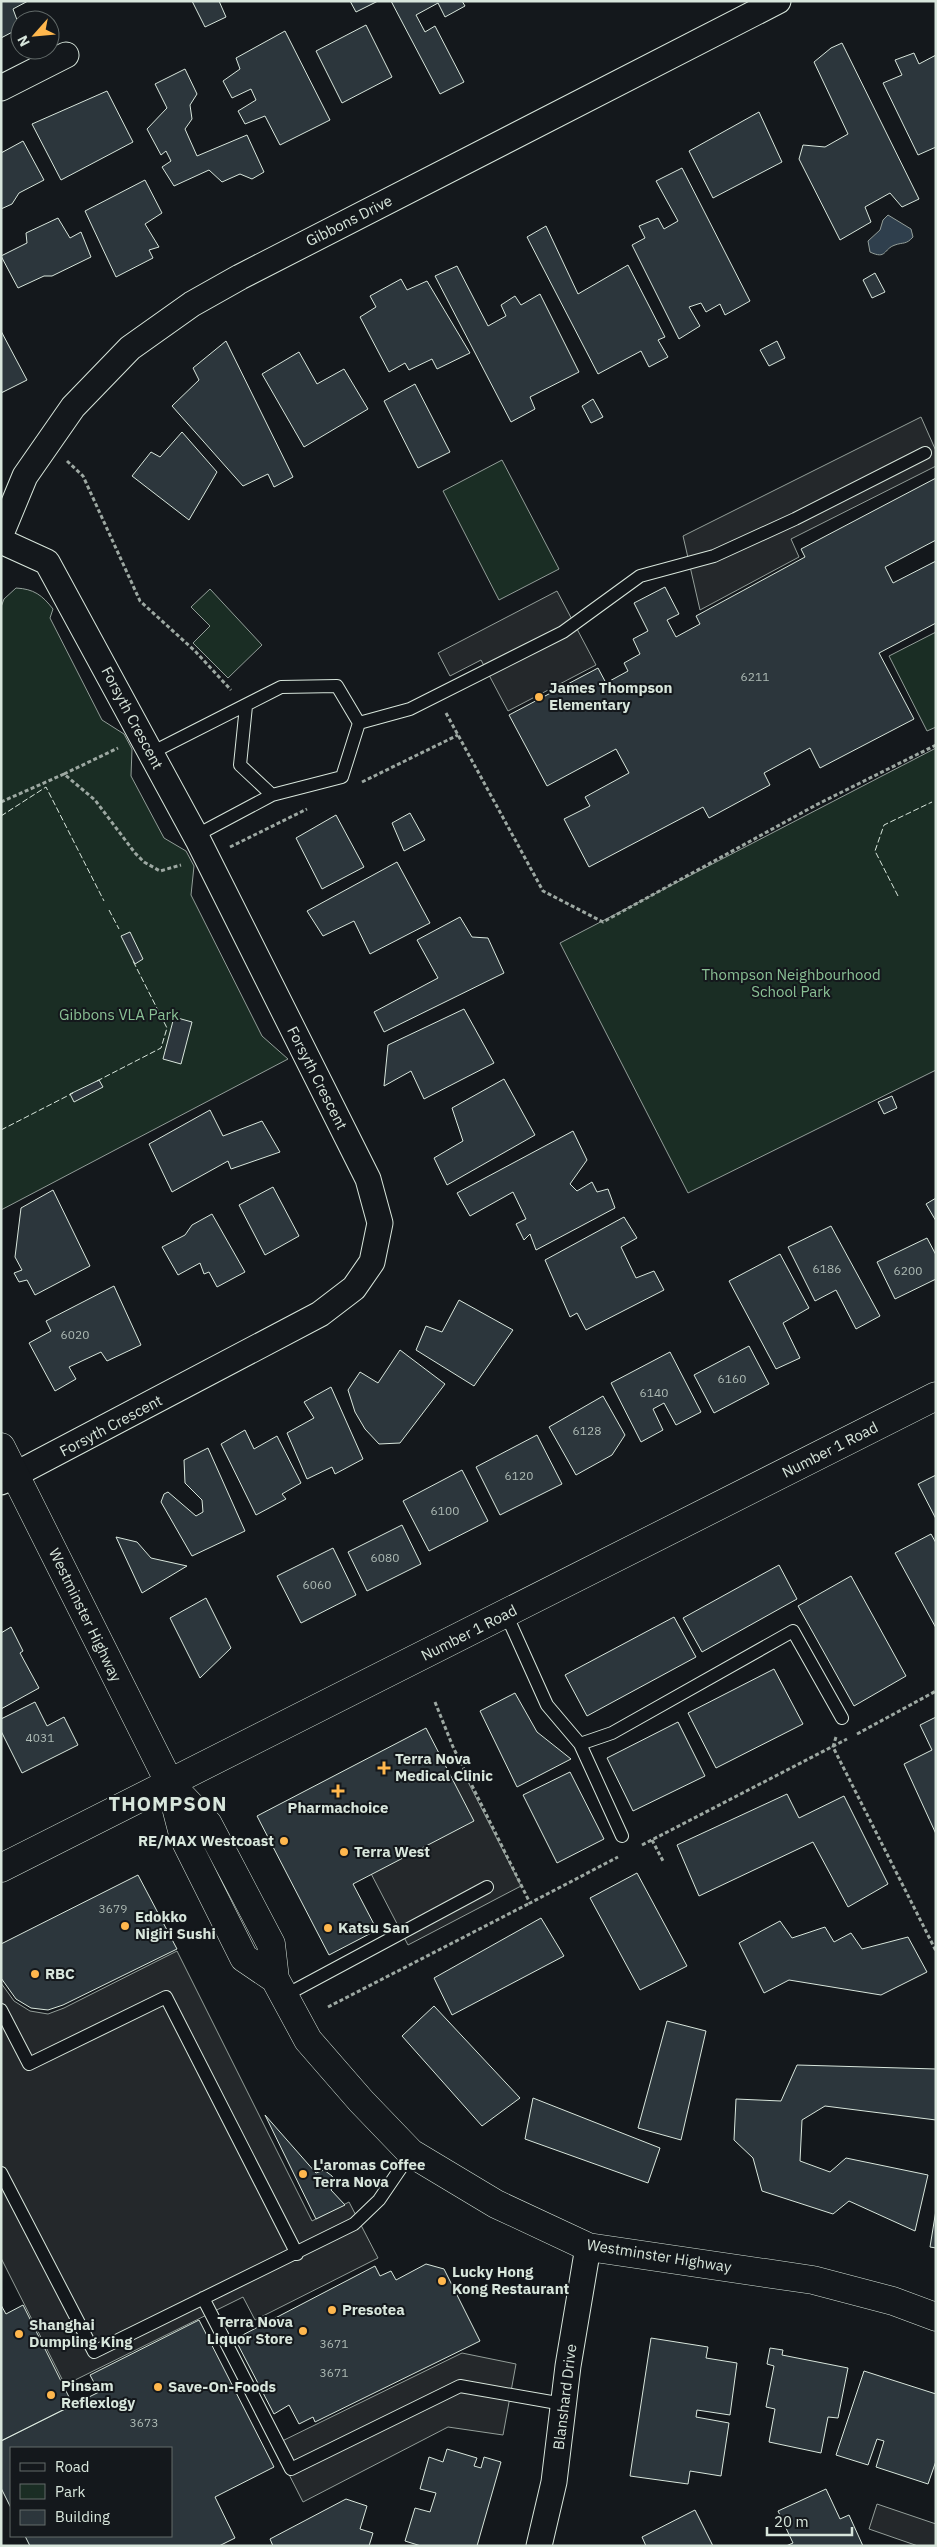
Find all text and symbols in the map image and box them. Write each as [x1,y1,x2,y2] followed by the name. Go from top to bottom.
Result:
[10,10,60,60] north arrow
[13,32,34,50] text: N
[303,191,395,250] street label: Gibbons Drive
[97,663,167,772] street label: Forsyth Crescent
[741,669,769,684] house number: 6211
[549,678,673,714] place label: James Thompson Elementary
[533,691,545,703] marker: James Thompson Elementary
[701,965,881,1001] park label: Thompson Neighbourhood School Park
[59,1005,179,1024] park label: Gibbons VLA Park
[283,1023,352,1133] street label: Forsyth Crescent
[813,1261,841,1276] house number: 6186
[894,1263,922,1278] house number: 6200
[61,1327,89,1342] house number: 6020
[718,1371,746,1386] house number: 6160
[640,1385,668,1400] house number: 6140
[56,1391,165,1461] street label: Forsyth Crescent
[779,1417,881,1482] street label: Number 1 Road
[573,1423,601,1438] house number: 6128
[505,1468,533,1483] house number: 6120
[431,1503,459,1518] house number: 6100
[45,1545,126,1685] street label: Westminster Highway
[371,1550,399,1565] house number: 6080
[303,1577,331,1592] house number: 6060
[418,1600,520,1665] street label: Number 1 Road
[26,1730,54,1745] house number: 4031
[395,1749,493,1785] place label: Terra Nova Medical Clinic
[377,1761,391,1775] marker: Terra Nova Medical Clinic
[332,1785,344,1797] marker: Pharmachoice
[109,1790,227,1817] district label: THOMPSON
[288,1798,388,1817] place label: Pharmachoice
[138,1831,274,1850] place label: RE/MAX Westcoast
[278,1835,290,1847] marker: RE/MAX Westcoast
[354,1842,430,1861] place label: Terra West
[338,1846,350,1858] marker: Terra West
[99,1901,127,1916] house number: 3679
[135,1907,216,1943] place label: Edokko Nigiri Sushi
[338,1918,409,1937] place label: Katsu San
[119,1920,131,1932] marker: Edokko Nigiri Sushi
[322,1922,334,1934] marker: Katsu San
[45,1964,75,1983] place label: RBC
[29,1968,41,1980] marker: RBC
[313,2155,425,2191] place label: L'aromas Coffee Terra Nova
[297,2168,309,2180] marker: L'aromas Coffee Terra Nova
[585,2235,733,2276] street label: Westminster Highway
[452,2262,570,2298] place label: Lucky Hong Kong Restaurant
[436,2275,448,2287] marker: Lucky Hong Kong Restaurant
[342,2300,405,2319] place label: Presotea
[326,2304,338,2316] marker: Presotea
[207,2312,293,2348] place label: Terra Nova Liquor Store
[29,2315,133,2351] place label: Shanghai Dumpling King
[297,2325,309,2337] marker: Terra Nova Liquor Store
[13,2328,25,2340] marker: Shanghai Dumpling King
[320,2336,348,2351] house number: 3671
[549,2343,580,2451] street label: Blanshard Drive
[320,2365,348,2380] house number: 3671
[61,2376,135,2412] place label: Pinsam Reflexlogy
[168,2377,277,2396] place label: Save-On-Foods
[152,2381,164,2393] marker: Save-On-Foods
[45,2389,57,2401] marker: Pinsam Reflexlogy
[130,2415,158,2430] house number: 3673
[10,2447,172,2537] legend
[55,2457,90,2476] text: Road
[55,2482,85,2501] text: Park
[767,2504,852,2536] scale bar
[55,2507,110,2526] text: Building
[774,2512,809,2531] text: 20 m

